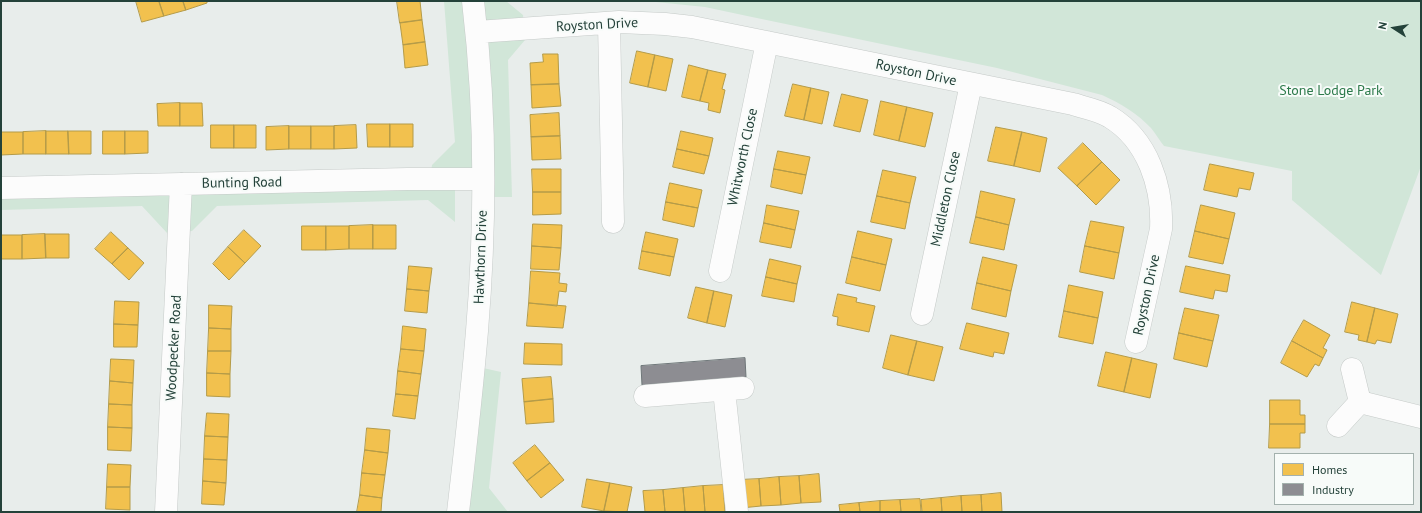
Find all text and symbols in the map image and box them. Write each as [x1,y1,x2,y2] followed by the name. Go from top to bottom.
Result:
[1374,8,1414,48] north arrow
[555,14,639,36] street label: Royston Drive
[1375,21,1390,31] text: N
[874,56,958,90] street label: Royston Drive
[1279,83,1383,99] park label: Stone Lodge Park
[724,107,762,207] street label: Whitworth Close
[928,150,964,248] street label: Middleton Close
[202,174,282,192] street label: Bunting Road
[471,210,491,304] street label: Hawthorn Drive
[1130,253,1164,337] street label: Royston Drive
[163,295,185,401] street label: Woodpecker Road
[1274,453,1414,505] legend
[1312,462,1347,477] text: Homes
[1312,482,1354,497] text: Industry

